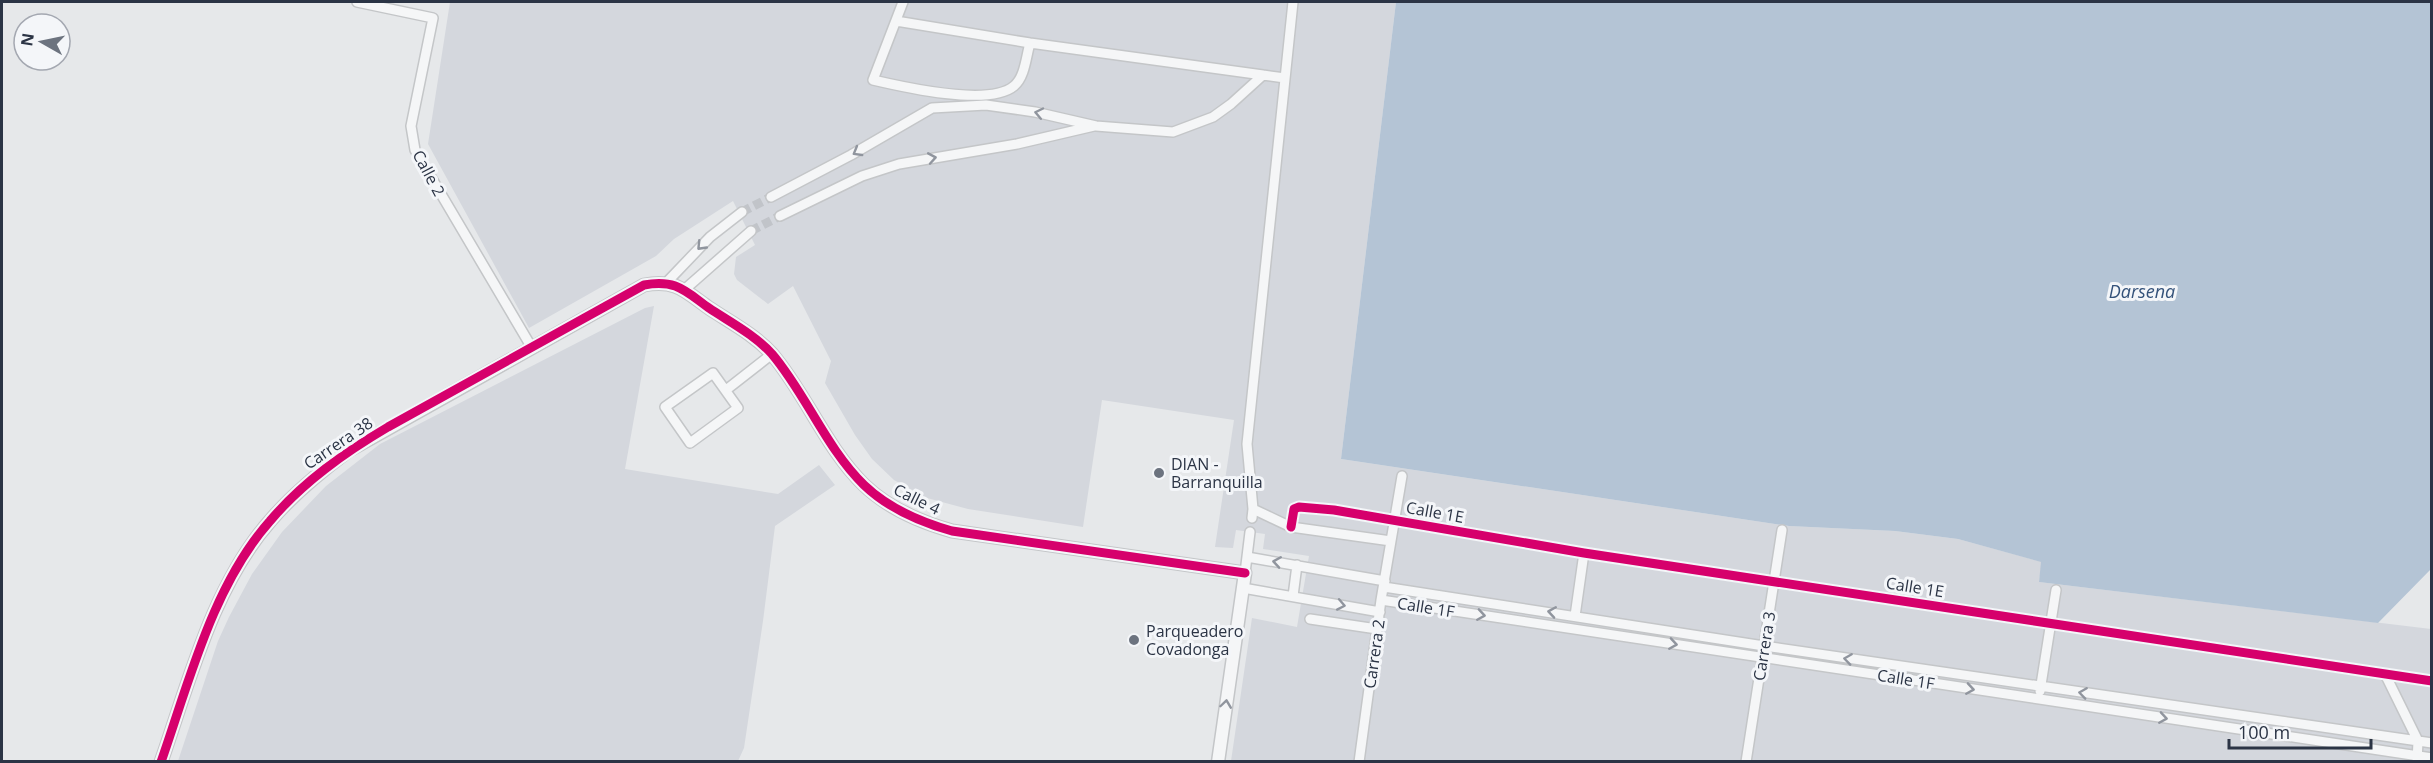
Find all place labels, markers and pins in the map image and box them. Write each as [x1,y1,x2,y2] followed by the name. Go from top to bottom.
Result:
[1171,453,1263,493] place label: DIAN - Barranquilla
[1152,466,1166,480] marker: DIAN - Barranquilla
[1146,620,1243,660] place label: Parqueadero Covadonga
[1127,633,1141,647] marker: Parqueadero Covadonga

